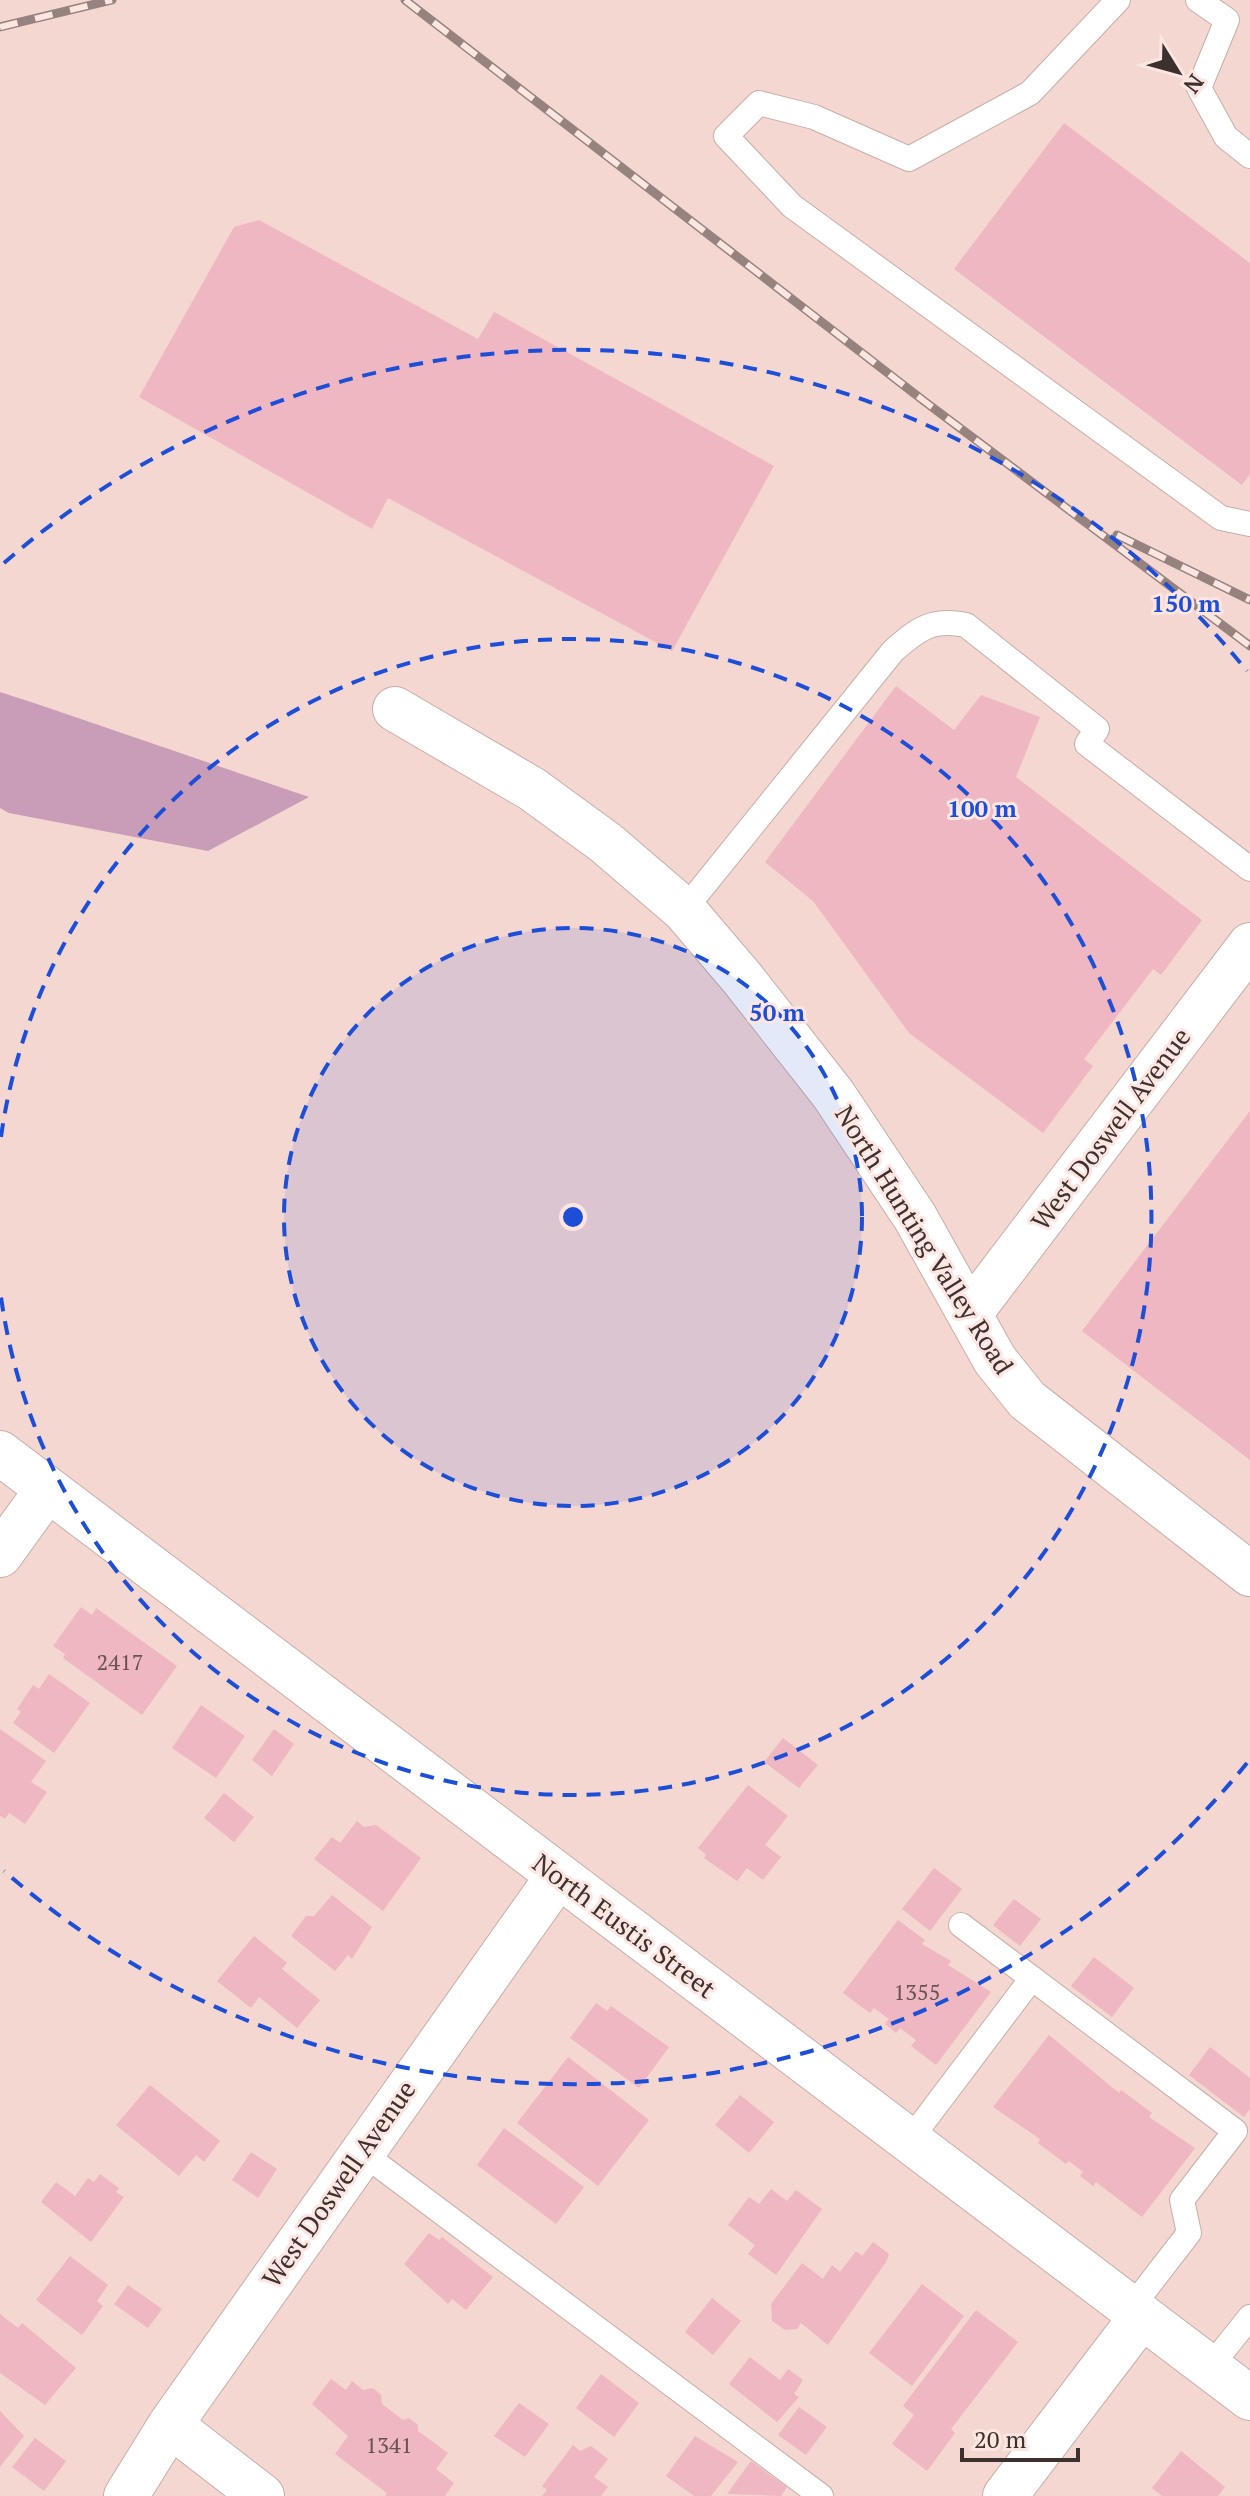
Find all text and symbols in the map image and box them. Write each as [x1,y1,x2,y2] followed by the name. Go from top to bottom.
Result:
[1138,32,1218,112] north arrow
[1178,69,1211,100] text: N
[1151,587,1221,619] text: 150 m
[947,792,1017,824] text: 100 m
[749,996,805,1028] text: 50 m
[1023,1020,1198,1237] street label: West Doswell Avenue
[828,1099,1022,1380] street label: North Hunting Valley Road
[559,1203,587,1231] centre of rings
[97,1647,143,1676] house number: 2417
[526,1845,723,2005] street label: North Eustis Street
[894,1977,940,2006] house number: 1355
[254,2073,422,2294] street label: West Doswell Avenue
[962,2412,1078,2462] scale bar
[974,2423,1026,2455] text: 20 m
[366,2430,412,2459] house number: 1341

